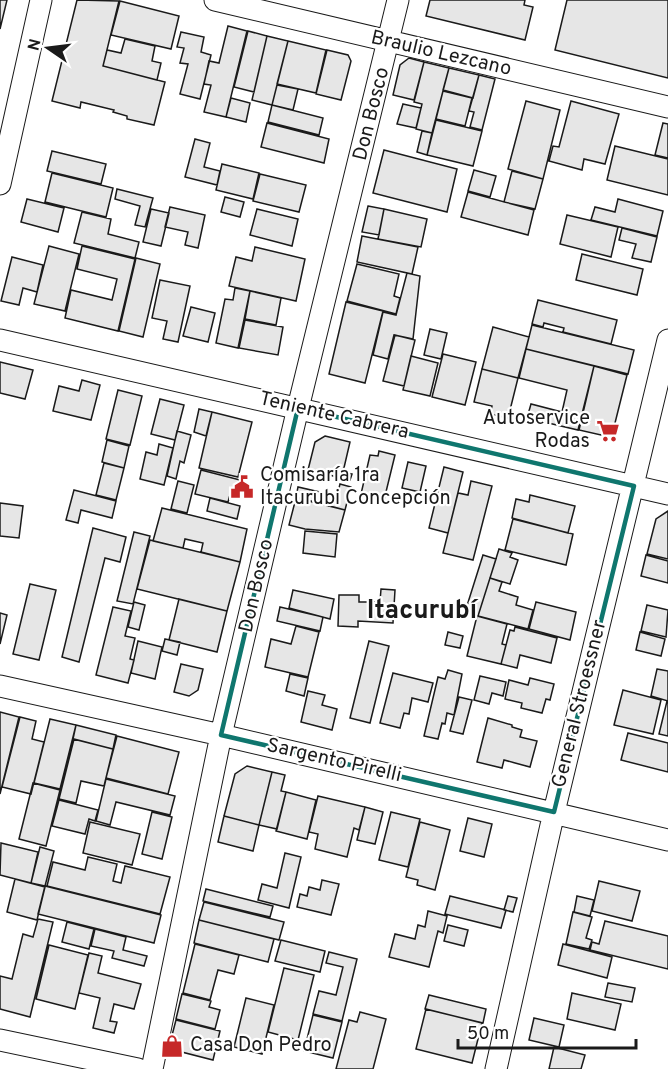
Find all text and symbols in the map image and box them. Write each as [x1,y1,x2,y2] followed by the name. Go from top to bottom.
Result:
[18,18,78,78] north arrow
[368,25,514,83] street label: Braulio Lezcano
[24,37,46,53] text: N
[348,65,396,163] street label: Don Bosco
[257,386,411,446] street label: Teniente Cabrera
[483,406,590,455] place label: Autoservice Rodas
[595,418,621,444] supermarket icon: Autoservice Rodas
[260,463,451,512] place label: Comisaría 1ra Itacurubi Concepción
[229,474,255,500] public building icon: Comisaría 1ra Itacurubi Concepción
[234,537,280,635] street label: Don Bosco
[367,595,479,628] district label: Itacurubí
[547,617,613,791] street label: General Stroessner
[264,733,404,789] street label: Sargento Pirelli
[458,1012,636,1050] scale bar
[467,1023,509,1046] text: 50 m
[159,1033,185,1059] shop icon: Casa Don Pedro
[190,1033,332,1059] place label: Casa Don Pedro

